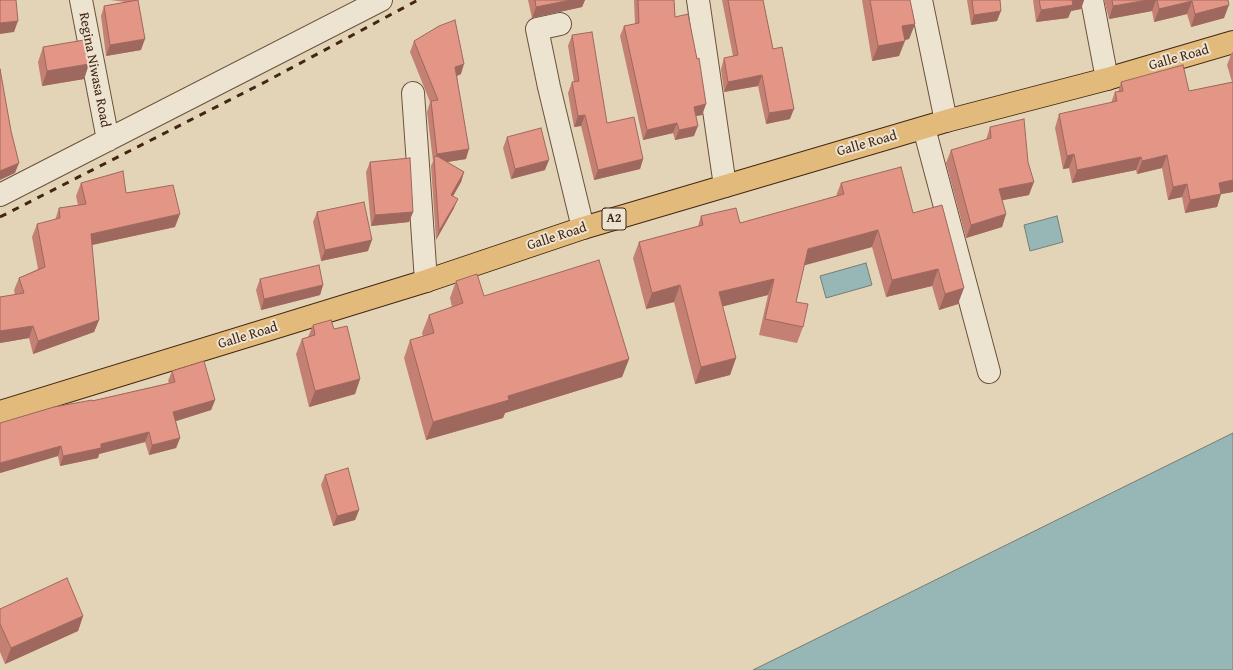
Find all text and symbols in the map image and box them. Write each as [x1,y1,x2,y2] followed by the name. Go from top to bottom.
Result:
[75,11,113,129] street label: Regina Niwasa Road
[1147,41,1211,75] street label: Galle Road
[835,127,899,161] street label: Galle Road
[602,208,626,230] road number: A2
[525,219,589,255] street label: Galle Road
[216,319,280,353] street label: Galle Road

